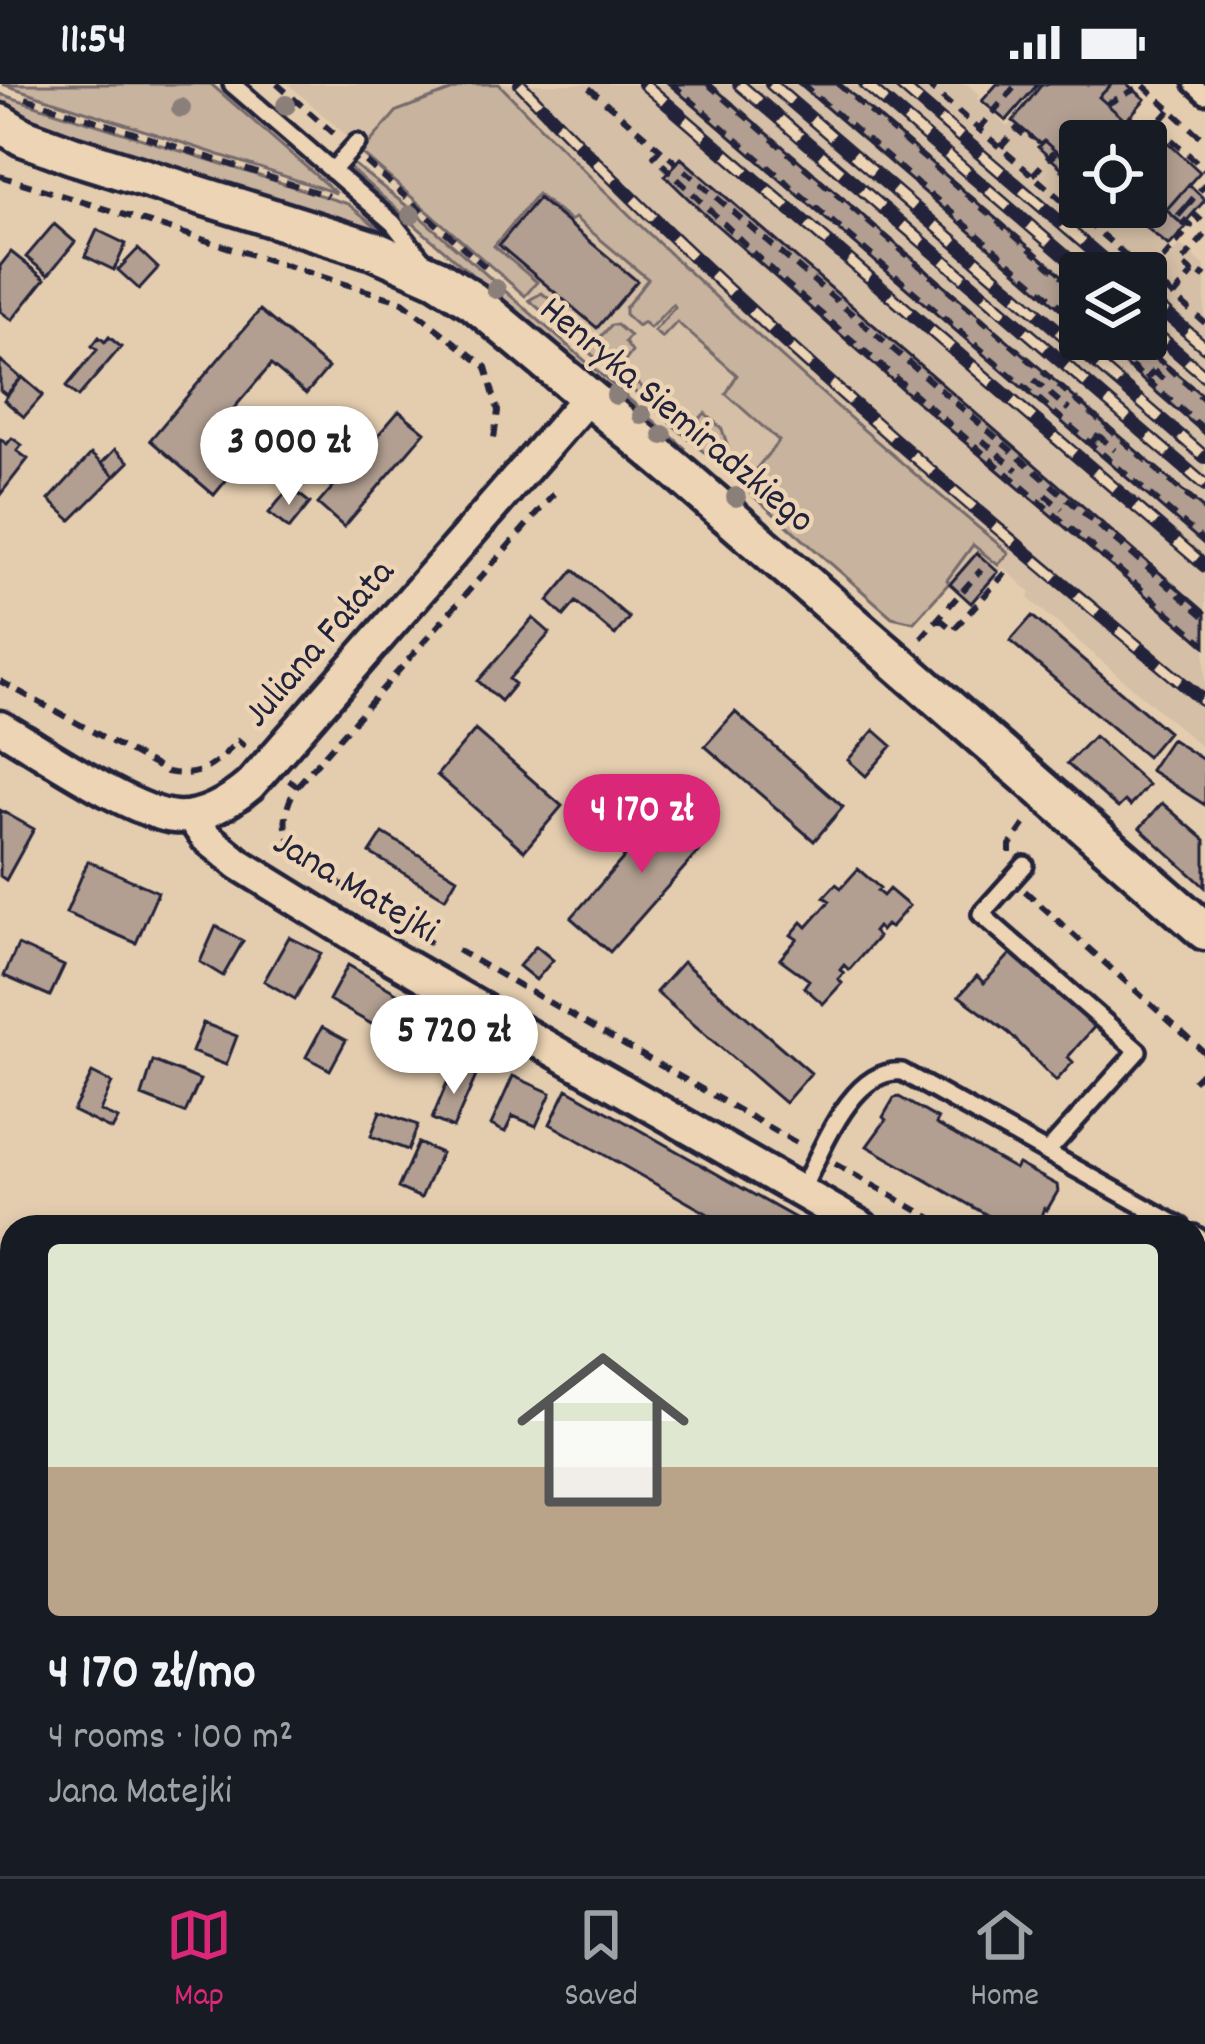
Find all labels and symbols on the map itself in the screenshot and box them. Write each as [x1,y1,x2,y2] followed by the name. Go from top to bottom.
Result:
[525,285,825,549] street label: Henryka Siemiradzkiego
[165,406,413,508] pin: 3 000 zł
[232,548,410,741] street label: Juliana Fałata
[518,774,766,876] pin: 4 170 zł
[261,818,447,960] street label: Jana Matejki
[330,995,578,1097] pin: 5 720 zł

